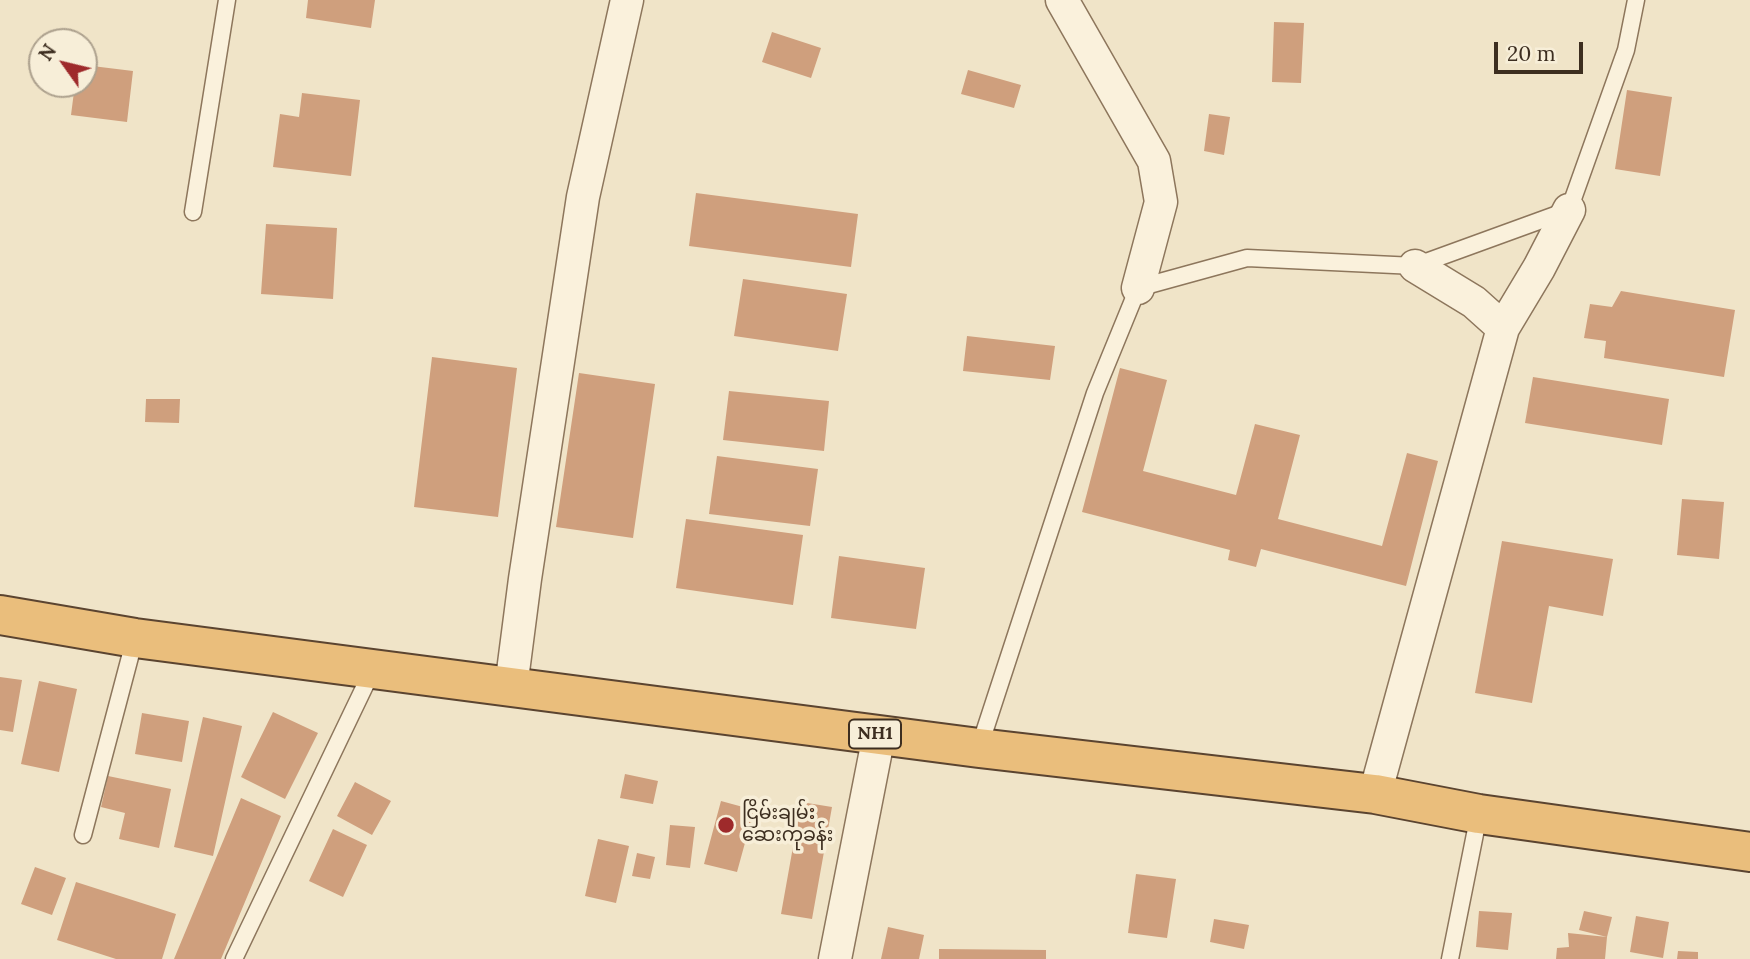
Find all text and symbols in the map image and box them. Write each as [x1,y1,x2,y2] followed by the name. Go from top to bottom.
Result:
[28,28,98,98] north arrow
[1498,28,1587,72] scale bar
[33,40,61,65] text: N
[1507,40,1556,67] text: 20 m
[849,720,901,748] road number: NH1
[742,803,833,847] place label: ငြိမ်းချမ်း ဆေးကုခန်း
[716,815,736,835] marker: ငြိမ်းချမ်း ဆေးကုခန်း

